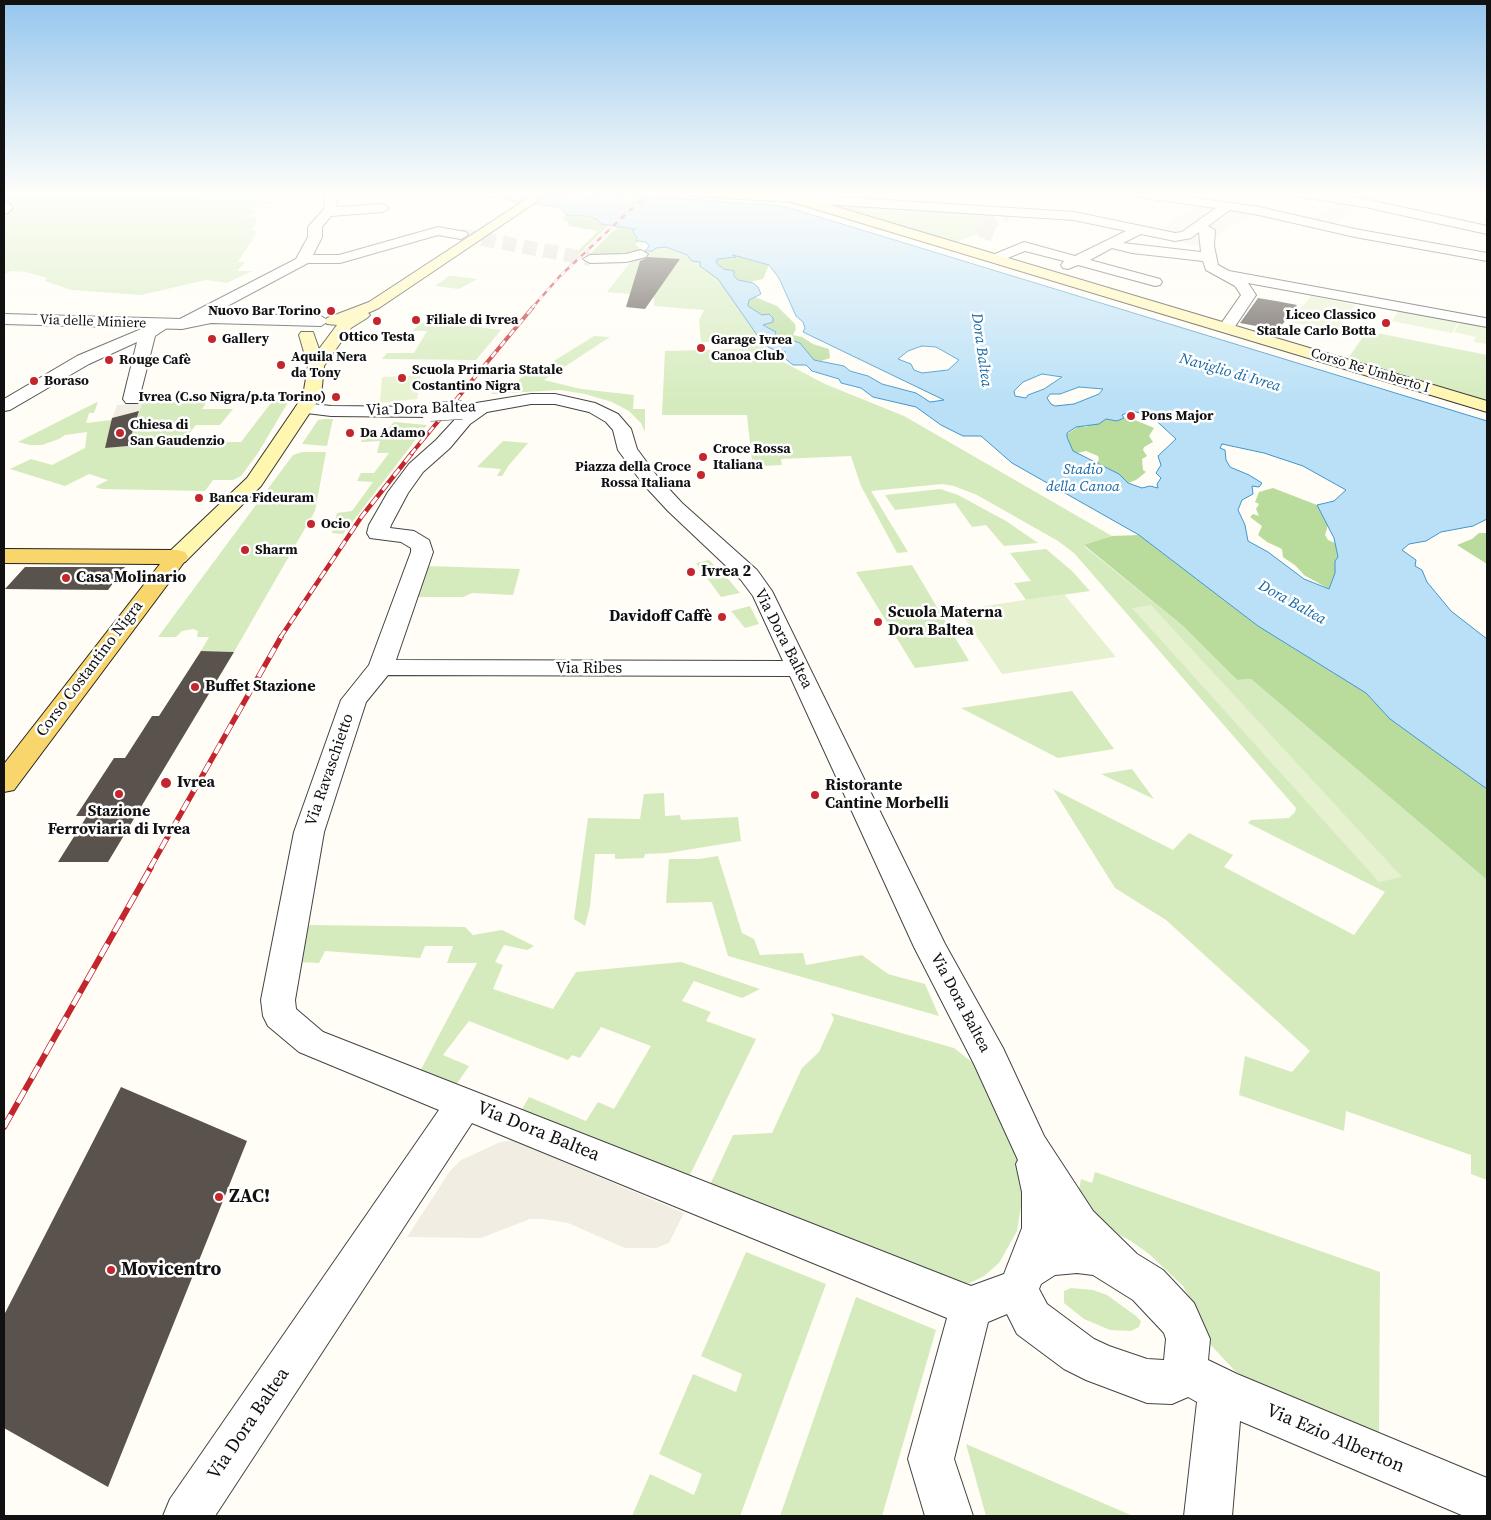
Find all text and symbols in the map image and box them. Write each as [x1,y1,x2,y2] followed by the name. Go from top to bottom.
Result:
[208,303,321,319] place label: Nuovo Bar Torino
[325,305,337,317] marker: Nuovo Bar Torino
[1257,307,1376,340] place label: Liceo Classico Statale Carlo Botta
[39,312,147,332] street label: Via delle Miniere
[426,312,518,328] place label: Filiale di Ivrea
[967,312,995,388] water label: Dora Baltea
[410,314,422,326] marker: Filiale di Ivrea
[371,315,383,327] marker: Ottico Testa
[1380,317,1392,329] marker: Liceo Classico Statale Carlo Botta
[339,329,415,345] place label: Ottico Testa
[222,331,269,347] place label: Gallery
[711,332,792,364] place label: Garage Ivrea Canoa Club
[206,333,218,345] marker: Gallery
[695,342,707,354] marker: Garage Ivrea Canoa Club
[1309,345,1431,397] street label: Corso Re Umberto I
[291,349,367,382] place label: Aquila Nera da Tony
[1177,350,1283,396] water label: Naviglio di Ivrea
[119,352,191,368] place label: Rouge Cafè
[103,354,115,366] marker: Rouge Cafè
[275,359,287,371] marker: Aquila Nera da Tony
[412,362,563,394] place label: Scuola Primaria Statale Costantino Nigra
[396,372,408,384] marker: Scuola Primaria Statale Costantino Nigra
[44,373,89,389] place label: Boraso
[28,375,40,387] marker: Boraso
[138,389,326,405] place label: Ivrea (C.so Nigra/p.ta Torino)
[330,391,342,403] marker: Ivrea (C.so Nigra/p.ta Torino)
[366,397,476,421] street label: Via Dora Baltea
[1141,408,1214,424] place label: Pons Major
[1125,410,1137,422] marker: Pons Major
[130,417,225,450] place label: Chiesa di San Gaudenzio
[360,425,425,441] place label: Da Adamo
[114,427,126,439] marker: Chiesa di San Gaudenzio
[344,427,356,439] marker: Da Adamo
[713,441,791,474] place label: Croce Rossa Italiana
[697,451,709,463] marker: Croce Rossa Italiana
[575,459,691,492] place label: Piazza della Croce Rossa Italiana
[1046,461,1120,496] water label: Stadio della Canoa
[695,469,707,481] marker: Piazza della Croce Rossa Italiana
[209,490,314,506] place label: Banca Fideuram
[193,492,205,504] marker: Banca Fideuram
[321,516,350,532] place label: Ocio
[305,518,317,530] marker: Ocio
[255,542,298,558] place label: Sharm
[239,544,251,556] marker: Sharm
[701,562,751,582] place label: Ivrea 2
[685,566,697,578] marker: Ivrea 2
[76,568,186,588] place label: Casa Molinario
[60,572,72,584] marker: Casa Molinario
[1255,577,1329,629] water label: Dora Baltea
[750,586,816,692] street label: Via Dora Baltea
[33,597,147,741] street label: Corso Costantino Nigra
[888,603,1003,641] place label: Scuola Materna Dora Baltea
[609,607,712,627] place label: Davidoff Caffè
[716,611,728,623] marker: Davidoff Caffè
[872,616,884,628] marker: Scuola Materna Dora Baltea
[556,659,622,679] street label: Via Ribes
[205,677,315,697] place label: Buffet Stazione
[189,681,201,693] marker: Buffet Stazione
[302,711,358,829] street label: Via Ravaschietto
[177,773,215,793] place label: Ivrea
[159,776,173,790] marker: Ivrea
[825,776,949,814] place label: Ristorante Cantine Morbelli
[113,788,125,800] marker: Stazione Ferroviaria di Ivrea
[809,789,821,801] marker: Ristorante Cantine Morbelli
[48,802,190,840] place label: Stazione Ferroviaria di Ivrea
[926,950,994,1056] street label: Via Dora Baltea
[473,1097,603,1167] street label: Via Dora Baltea
[229,1186,270,1208] place label: ZAC!
[213,1191,225,1203] marker: ZAC!
[121,1259,221,1281] place label: Movicentro
[105,1264,117,1276] marker: Movicentro
[203,1364,295,1484] street label: Via Dora Baltea
[1262,1400,1408,1478] street label: Via Ezio Alberton

